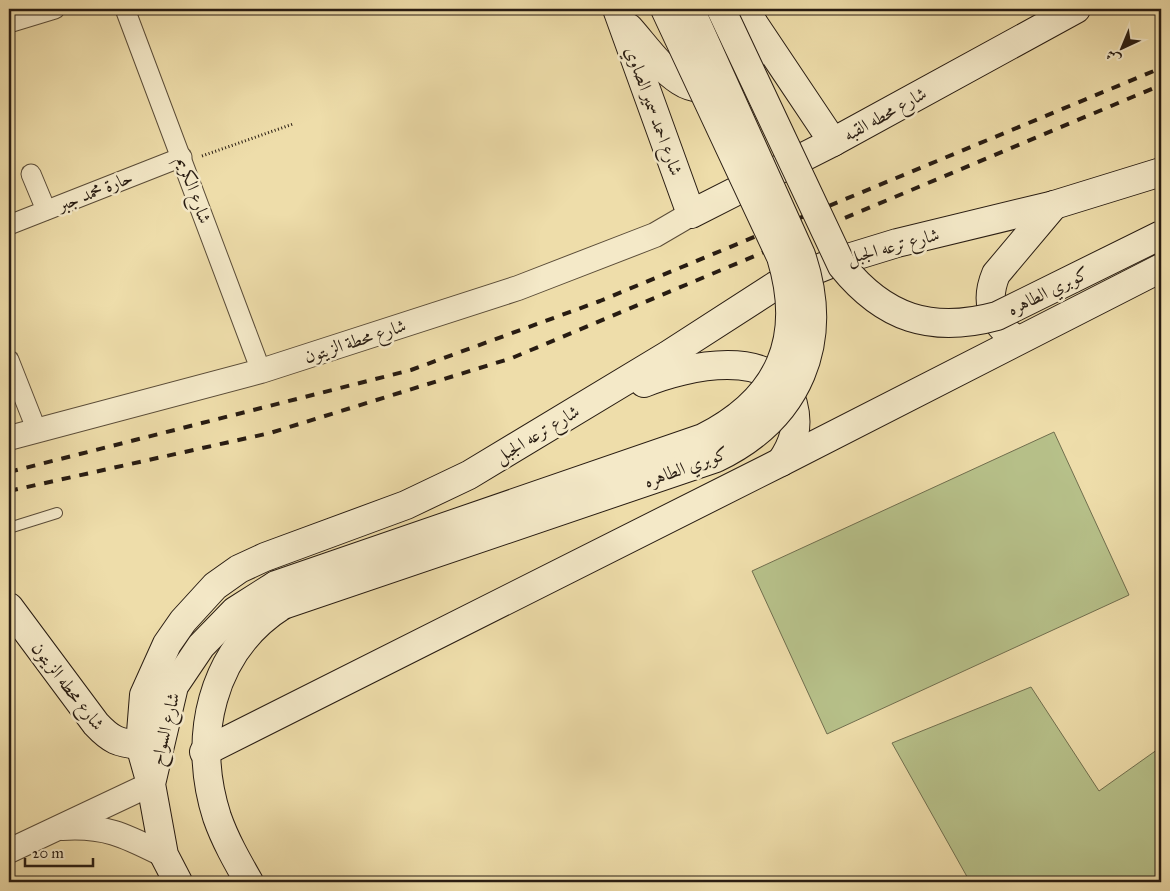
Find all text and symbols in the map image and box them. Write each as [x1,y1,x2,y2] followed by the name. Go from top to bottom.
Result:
[1098,22,1148,72] north arrow
[617,43,688,180] street label: شارع احمد سمير الصاوي
[1102,46,1124,68] text: ش
[840,82,932,149] street label: شارع محطه القبه
[167,154,216,228] street label: شارع الكريم
[52,166,136,217] street label: حارة محمد جبر
[844,223,943,273] street label: شارع ترعه الجبل
[1004,262,1094,324] street label: كوبري الطاهره
[301,314,410,372] street label: شارع محطة الزيتون
[491,400,585,471] street label: شارع ترعه الجبل
[641,442,732,496] street label: كوبري الطاهره
[24,637,109,737] street label: شارع محطه الزيتون
[145,690,190,769] street label: شارع السواح
[25,836,92,868] scale bar
[32,844,64,862] text: 20 m

